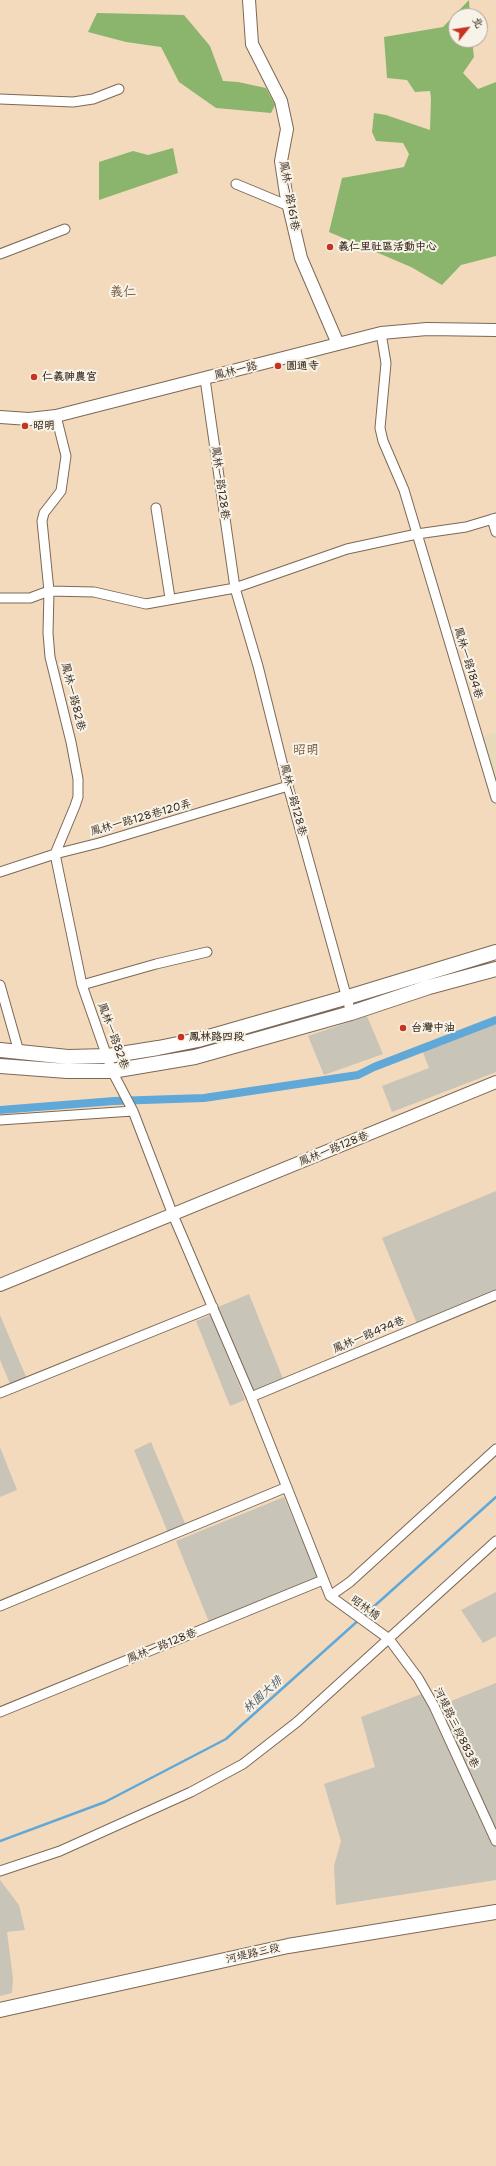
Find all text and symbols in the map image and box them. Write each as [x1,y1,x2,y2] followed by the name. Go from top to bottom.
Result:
[448,8,488,48] north arrow
[469,14,487,31] text: 北
[276,160,302,232] street label: 鳳林一路161巷
[338,240,437,254] place label: 義仁里社區活動中心
[325,242,335,252] marker: 義仁里社區活動中心
[110,285,136,301] district label: 義仁
[213,359,259,383] street label: 鳳林一路
[286,359,319,373] place label: 圓通寺
[273,361,283,371] marker: 圓通寺
[42,370,97,384] place label: 仁義神農宮
[29,372,39,382] marker: 仁義神農宮
[33,419,55,433] place label: 昭明
[20,421,30,431] marker: 昭明
[208,445,232,521] street label: 鳳林一路128巷
[451,626,485,700] street label: 鳳林一路184巷
[58,662,88,732] street label: 鳳林一路82巷
[293,743,319,759] district label: 昭明
[277,763,309,837] street label: 鳳林一路128巷
[89,797,193,839] street label: 鳳林一路128巷120弄
[95,1001,131,1071] street label: 鳳林一路82巷
[411,1021,455,1035] place label: 台灣中油
[398,1023,408,1033] marker: 台灣中油
[189,1030,244,1044] place label: 鳳林路四段
[176,1032,186,1042] marker: 鳳林路四段
[297,1129,371,1169] street label: 鳳林一路128巷
[331,1314,407,1356] street label: 鳳林一路474巷
[348,1593,382,1623] street label: 昭林橋
[125,1626,199,1666] street label: 鳳林一路128巷
[240,1674,286,1716] water label: 林園大排
[431,1685,481,1771] street label: 河堤路三段883巷
[225,1941,281,1967] street label: 河堤路三段

